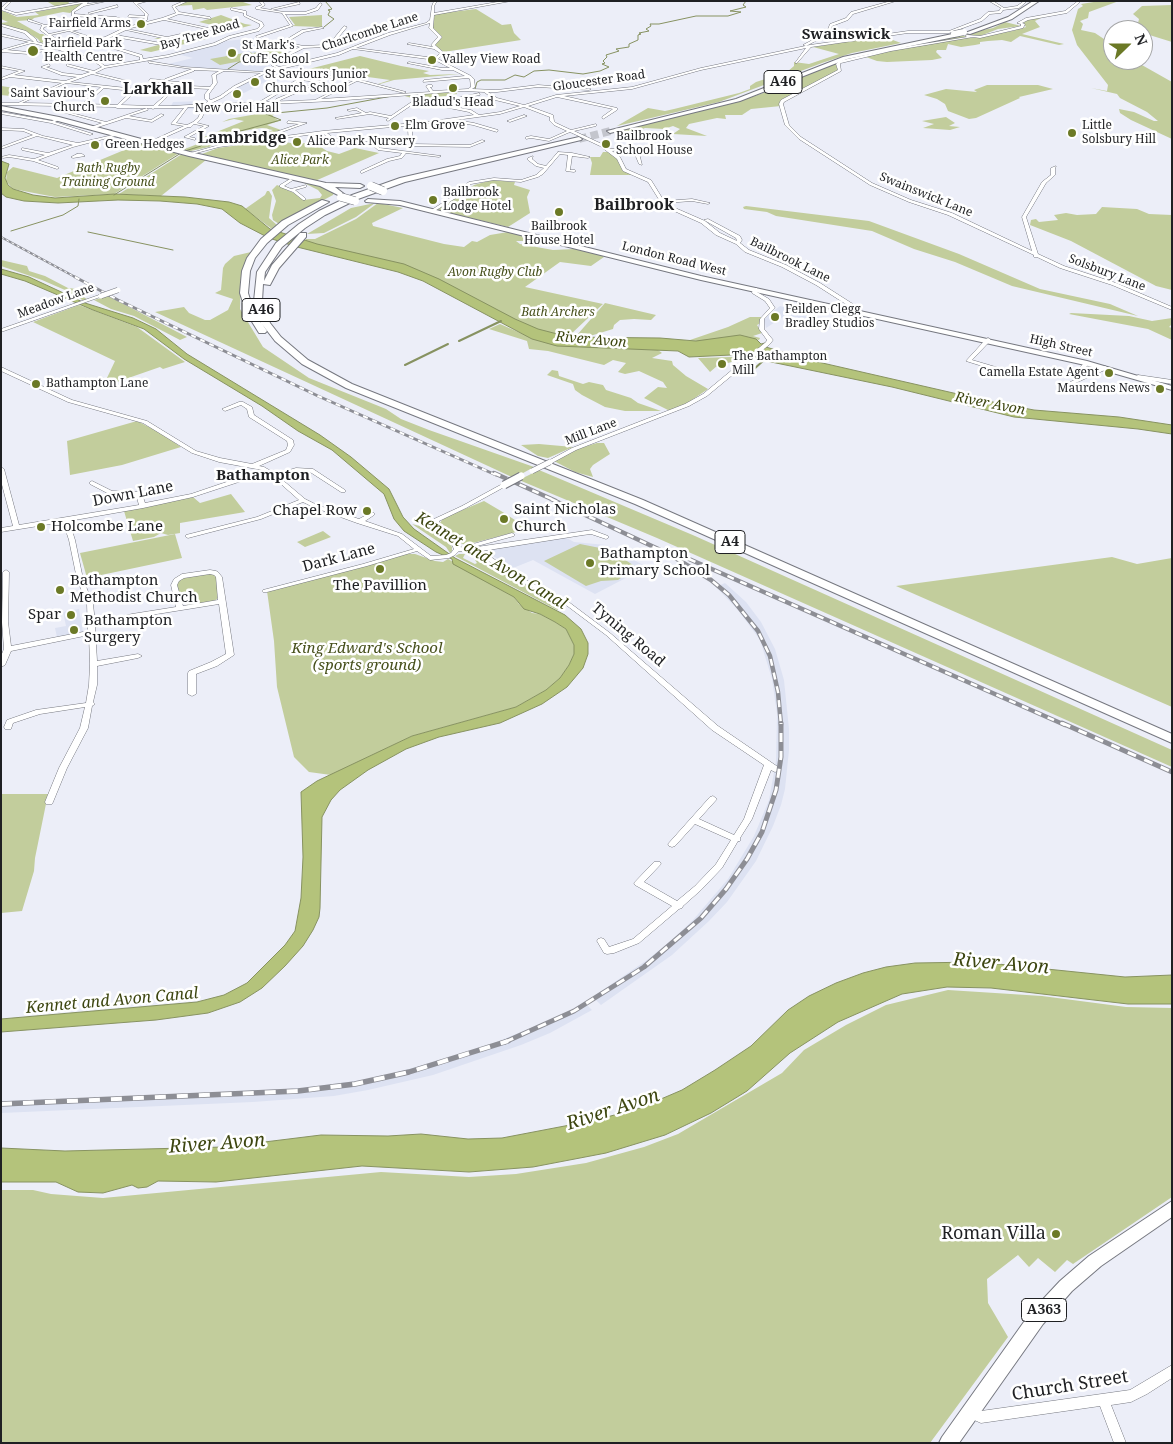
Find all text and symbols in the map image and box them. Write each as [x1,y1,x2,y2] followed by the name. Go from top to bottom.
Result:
[320,10,420,54] street label: Charlcombe Lane
[49,17,131,31] place label: Fairfield Arms
[159,17,241,53] street label: Bay Tree Road
[135,18,147,30] marker: Fairfield Arms
[1103,20,1153,70] north arrow
[802,26,890,44] district label: Swainswick
[1131,31,1152,48] text: N
[44,37,123,65] place label: Fairfield Park Health Centre
[242,39,309,67] place label: St Mark's CofE School
[26,44,40,58] marker: Fairfield Park Health Centre
[226,47,238,59] marker: St Mark's CofE School
[442,53,541,67] place label: Valley View Road
[426,54,438,66] marker: Valley View Road
[552,67,646,95] street label: Gloucester Road
[265,68,368,96] place label: St Saviours Junior Church School
[764,70,802,94] road number: A46
[249,76,261,88] marker: St Saviours Junior Church School
[123,79,193,99] district label: Larkhall
[447,82,459,94] marker: Bladud's Head
[10,87,95,115] place label: Saint Saviour's Church
[231,88,243,100] marker: New Oriel Hall
[99,95,111,107] marker: Saint Saviour's Church
[412,96,494,110] place label: Bladud's Head
[195,102,279,116] place label: New Oriel Hall
[405,119,465,133] place label: Elm Grove
[1082,119,1156,147] place label: Little Solsbury Hill
[389,120,401,132] marker: Elm Grove
[1066,127,1078,139] marker: Little Solsbury Hill
[198,128,286,148] district label: Lambridge
[616,130,693,158] place label: Bailbrook School House
[307,135,415,149] place label: Alice Park Nursery
[291,136,303,148] marker: Alice Park Nursery
[105,138,185,152] place label: Green Hedges
[600,138,612,150] marker: Bailbrook School House
[89,139,101,151] marker: Green Hedges
[271,154,329,168] park label: Alice Park
[61,162,155,190] park label: Bath Rugby Training Ground
[877,170,975,220] street label: Swainswick Lane
[443,186,512,214] place label: Bailbrook Lodge Hotel
[427,194,439,206] marker: Bailbrook Lodge Hotel
[594,195,674,215] district label: Bailbrook
[553,206,565,218] marker: Bailbrook House Hotel
[524,220,594,248] place label: Bailbrook House Hotel
[747,234,833,286] street label: Bailbrook Lane
[620,239,728,279] street label: London Road West
[1066,252,1148,294] street label: Solsbury Lane
[448,266,542,280] park label: Avon Rugby Club
[16,280,96,322] street label: Meadow Lane
[242,298,280,322] road number: A46
[785,303,874,331] place label: Feilden Clegg Bradley Studios
[521,306,595,320] park label: Bath Archers
[769,311,781,323] marker: Feilden Clegg Bradley Studios
[555,329,627,351] water label: River Avon
[1028,332,1094,360] street label: High Street
[732,350,827,378] place label: The Bathampton Mill
[716,358,728,370] marker: The Bathampton Mill
[979,366,1099,380] place label: Camella Estate Agent
[1103,367,1115,379] marker: Camella Estate Agent
[46,377,148,391] place label: Bathampton Lane
[30,378,42,390] marker: Bathampton Lane
[1057,382,1150,396] place label: Maurdens News
[1154,383,1166,395] marker: Maurdens News
[953,389,1027,419] water label: River Avon
[563,416,619,448] street label: Mill Lane
[216,467,310,485] district label: Bathampton
[91,477,175,511] street label: Down Lane
[514,501,616,536] place label: Saint Nicholas Church
[273,502,357,520] place label: Chapel Row
[361,505,373,517] marker: Chapel Row
[412,508,570,614] water label: Kennet and Avon Canal
[498,513,510,525] marker: Saint Nicholas Church
[51,518,163,536] place label: Holcombe Lane
[35,521,47,533] marker: Holcombe Lane
[715,530,745,554] road number: A4
[301,540,377,576] street label: Dark Lane
[600,545,710,580] place label: Bathampton Primary School
[584,557,596,569] marker: Bathampton Primary School
[374,563,386,575] marker: The Pavillion
[70,572,198,607] place label: Bathampton Methodist Church
[333,577,427,595] place label: The Pavillion
[54,584,66,596] marker: Bathampton Methodist Church
[588,599,668,671] street label: Tyning Road
[28,606,61,624] place label: Spar
[65,609,77,621] marker: Spar
[84,612,172,647] place label: Bathampton Surgery
[68,624,80,636] marker: Bathampton Surgery
[291,640,443,675] park label: King Edward's School (sports ground)
[952,948,1050,980] water label: River Avon
[25,984,199,1018] water label: Kennet and Avon Canal
[564,1084,662,1136] water label: River Avon
[168,1129,266,1159] water label: River Avon
[941,1223,1046,1245] place label: Roman Villa
[1050,1228,1062,1240] marker: Roman Villa
[1022,1298,1066,1322] road number: A363
[1010,1366,1130,1406] street label: Church Street

